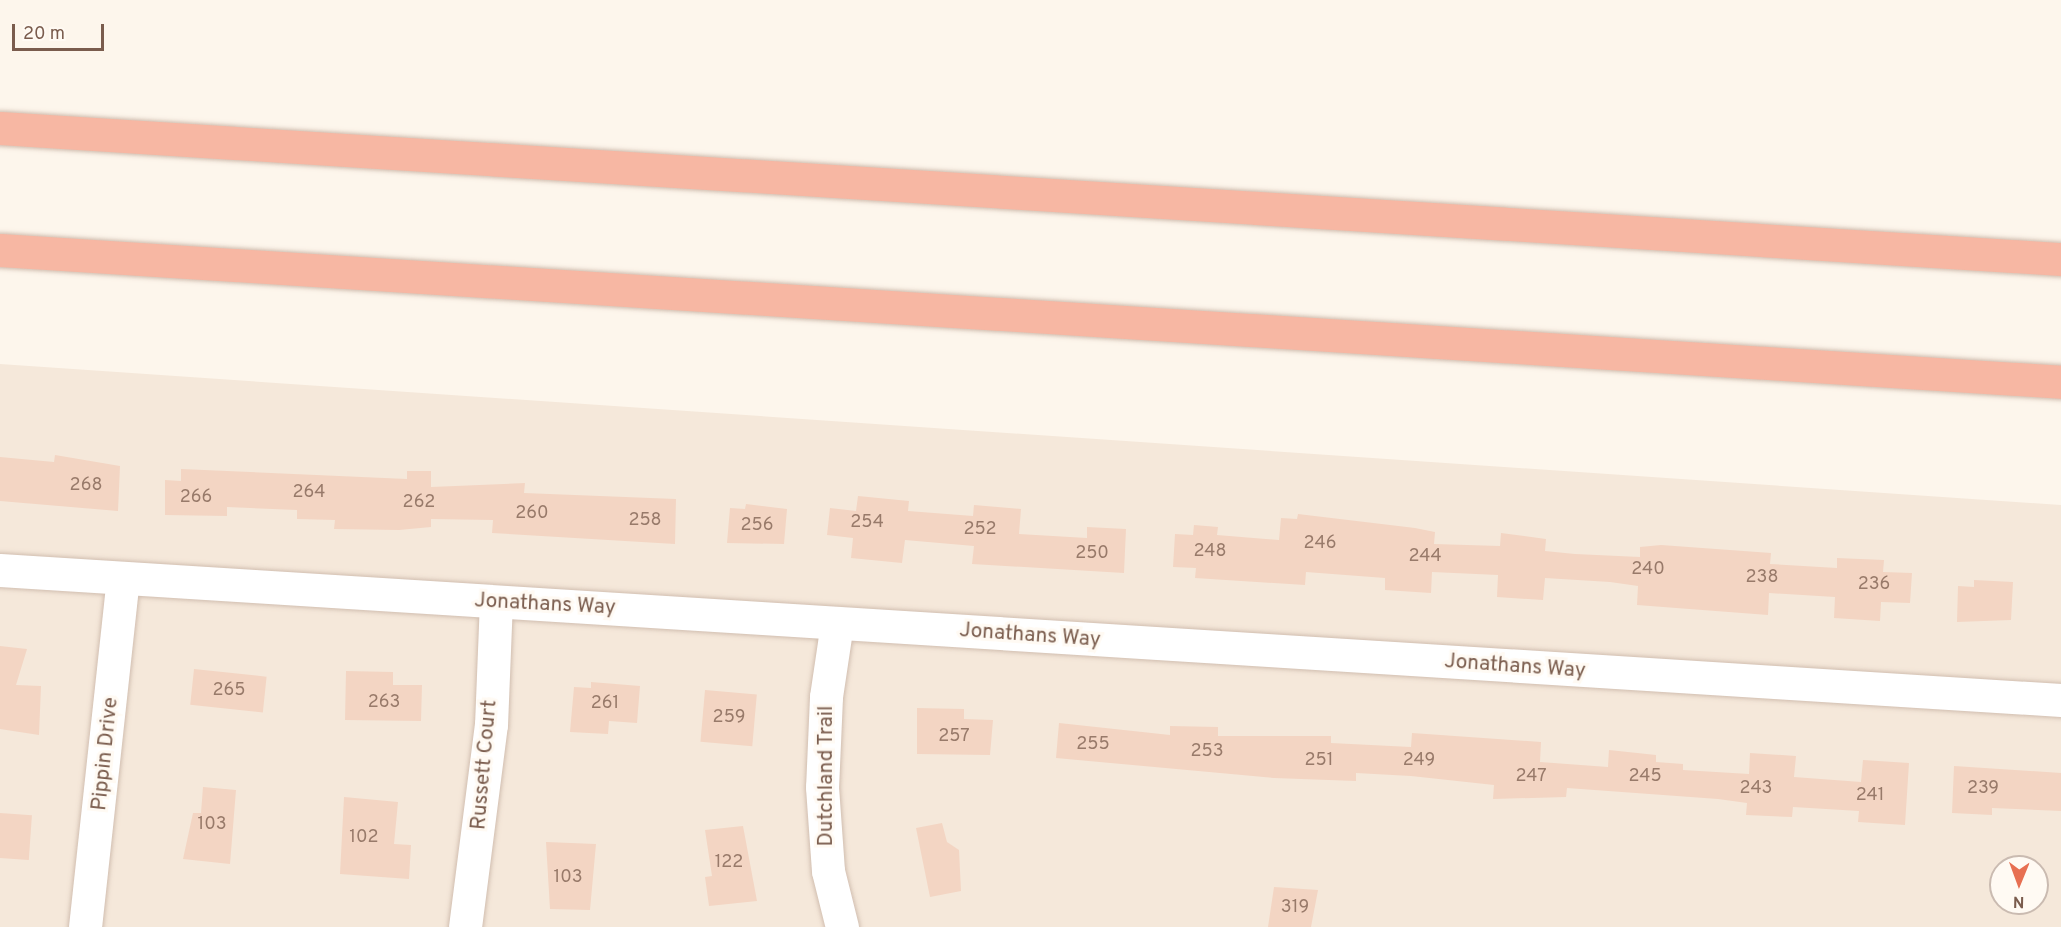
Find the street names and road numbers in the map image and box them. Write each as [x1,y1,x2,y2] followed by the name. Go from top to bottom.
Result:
[473,589,617,621] street label: Jonathans Way
[958,618,1102,654] street label: Jonathans Way
[1443,649,1587,685] street label: Jonathans Way
[88,696,124,812] street label: Pippin Drive
[467,699,503,831] street label: Russett Court
[814,705,840,847] street label: Dutchland Trail

